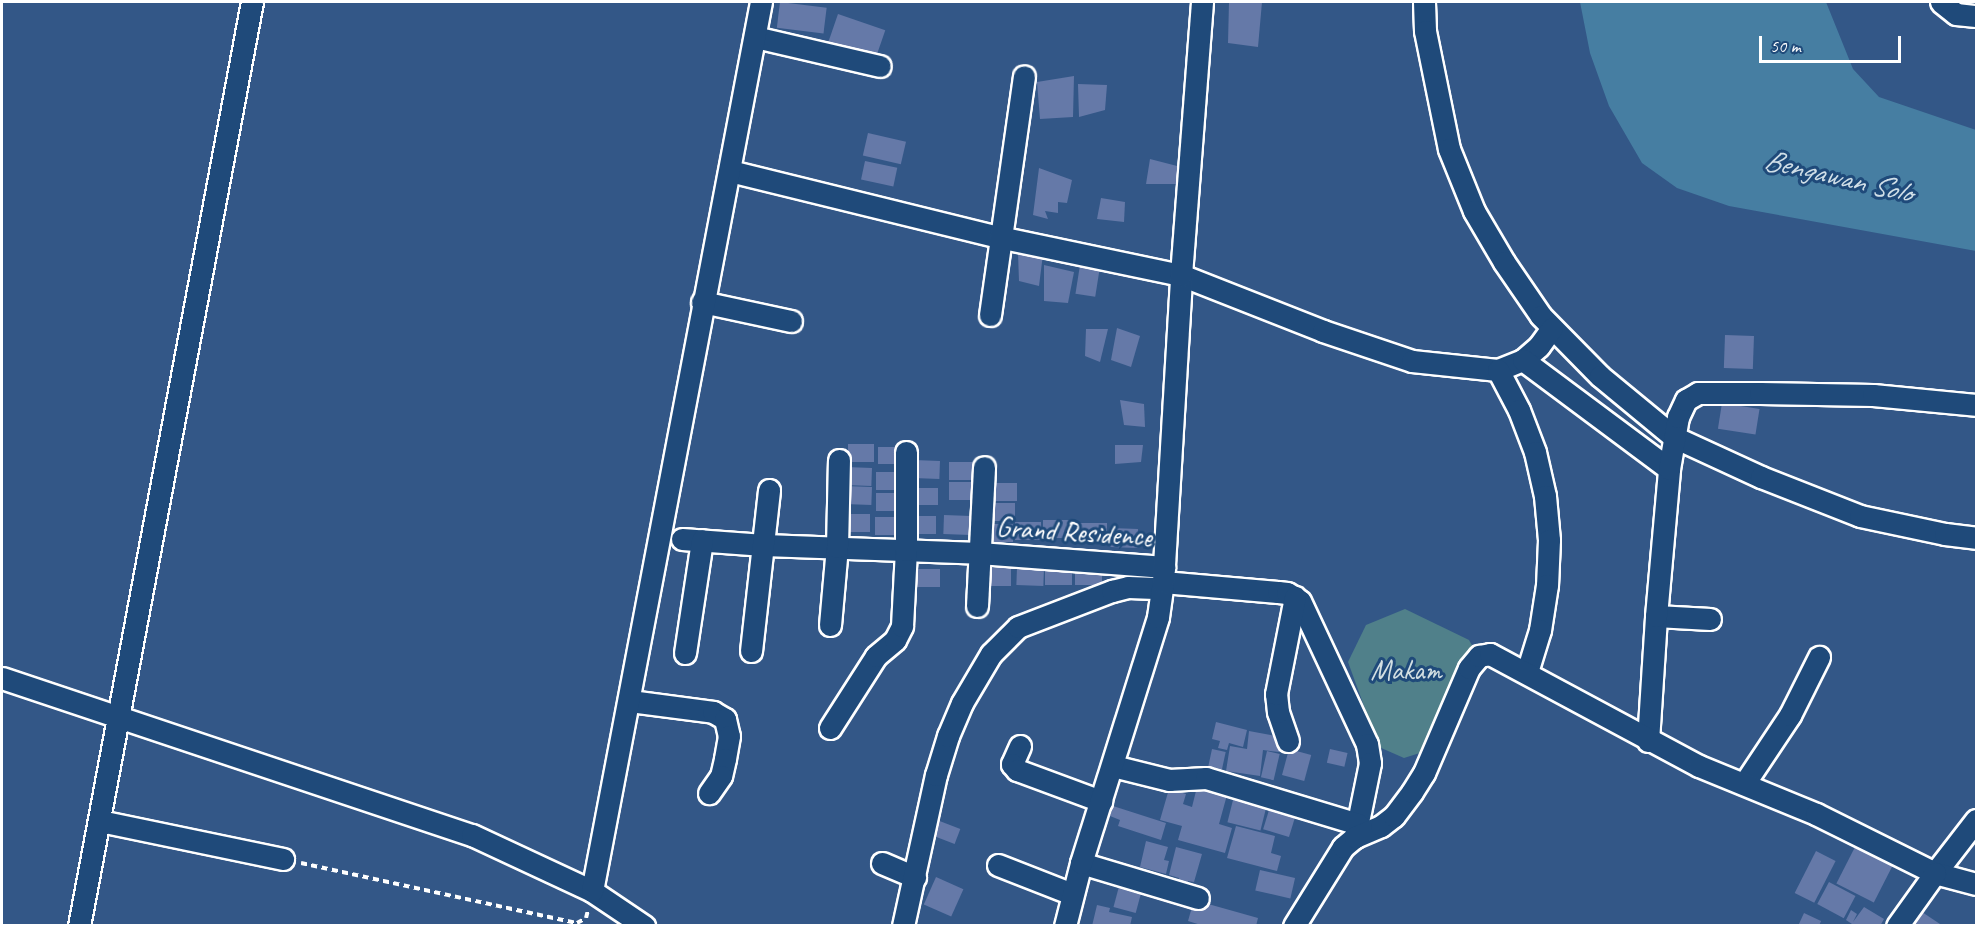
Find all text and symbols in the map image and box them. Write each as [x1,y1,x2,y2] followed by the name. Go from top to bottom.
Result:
[1762,24,1904,62] scale bar
[1770,35,1801,57] text: 50 m
[1761,142,1915,210] water label: Bengawan Solo
[995,510,1153,554] street label: Grand Residence
[1371,653,1441,687] park label: Makam

